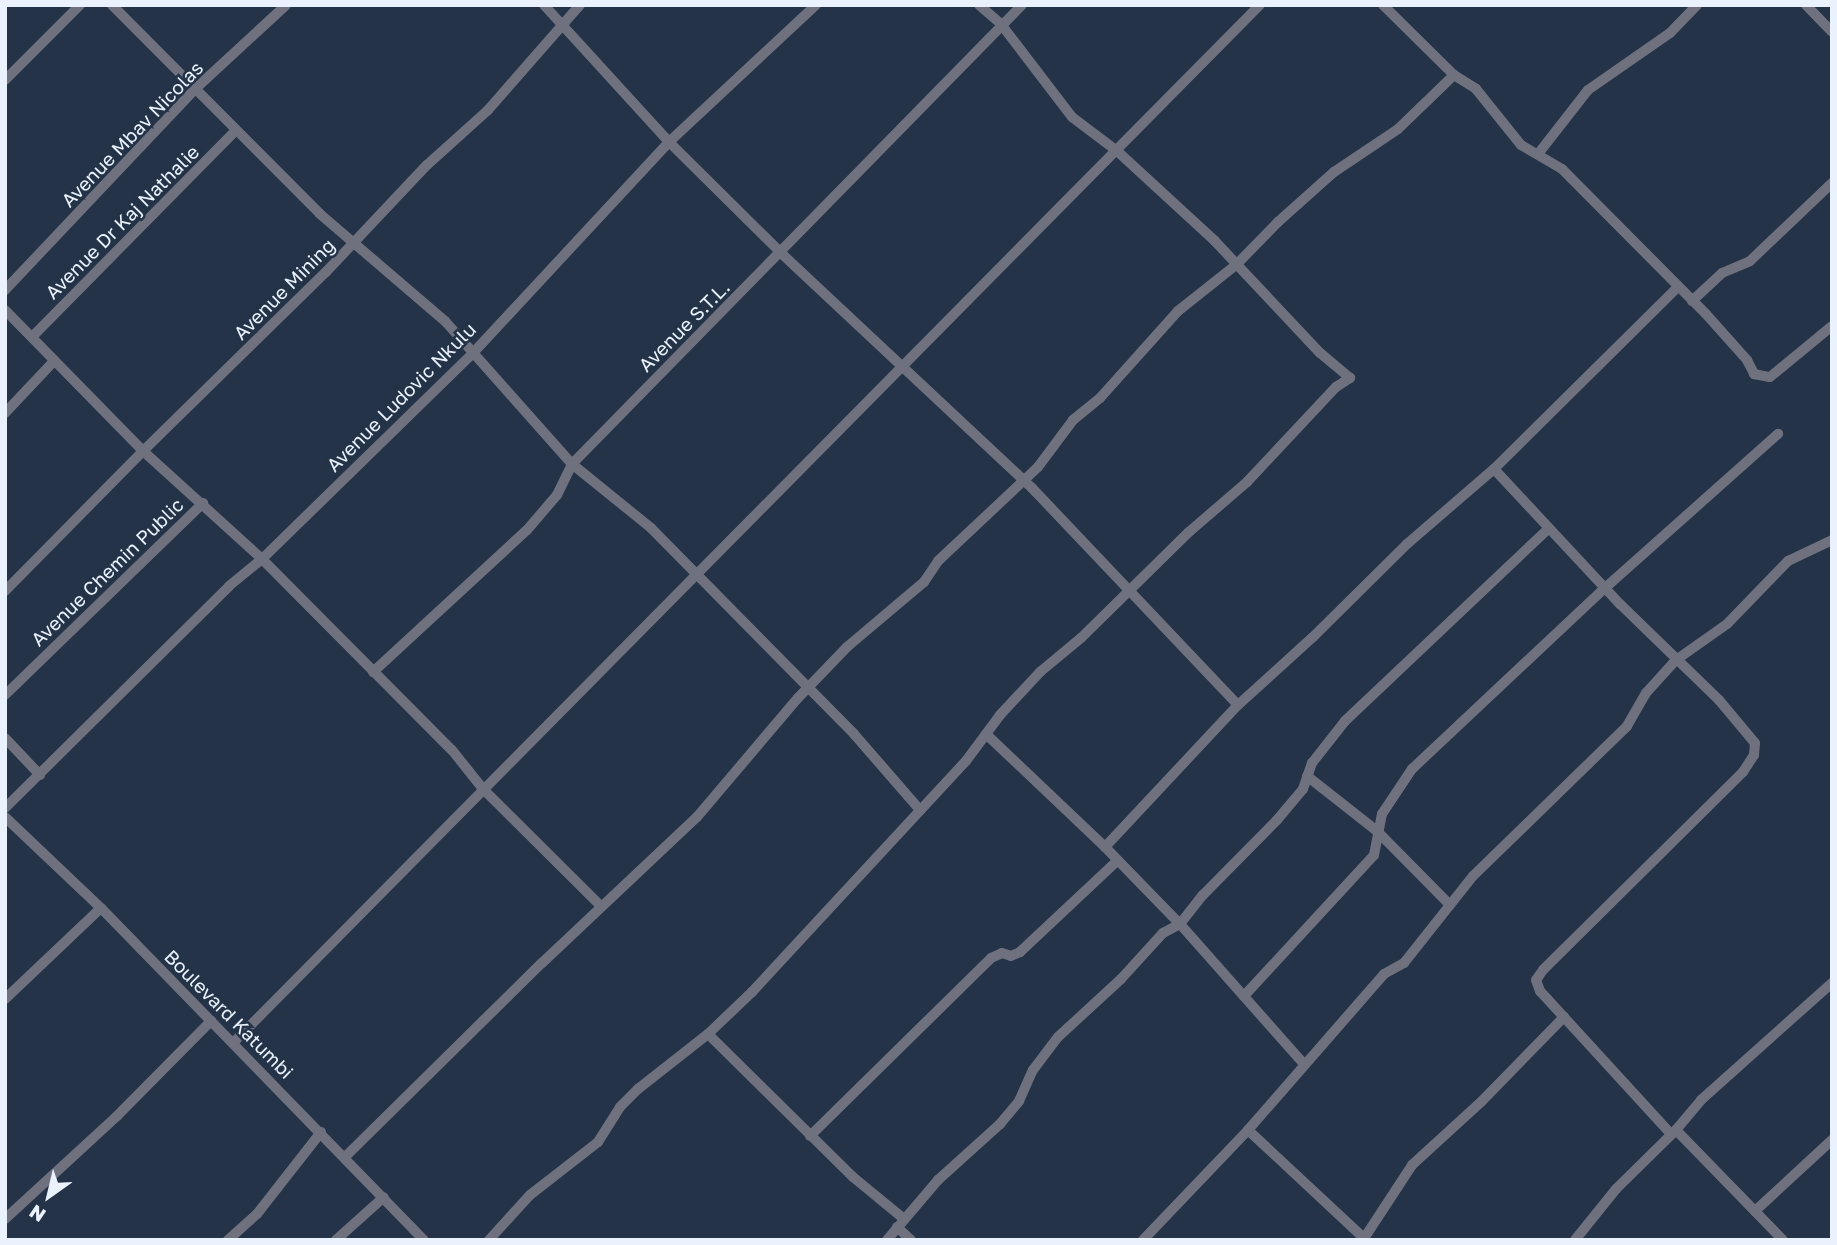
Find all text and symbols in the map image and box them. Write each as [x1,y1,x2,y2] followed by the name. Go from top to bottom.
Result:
[57,56,207,212] street label: Avenue Mbav Nicolas
[40,140,204,304] street label: Avenue Dr Kaj Nathalie
[229,234,339,344] street label: Avenue Mining
[634,276,734,376] street label: Avenue S.T.L.
[322,318,480,476] street label: Avenue Ludovic Nkulu
[26,493,188,651] street label: Avenue Chemin Public
[160,945,298,1083] street label: Boulevard Katumbi
[14,1161,84,1231] north arrow
[25,1200,49,1227] text: N

